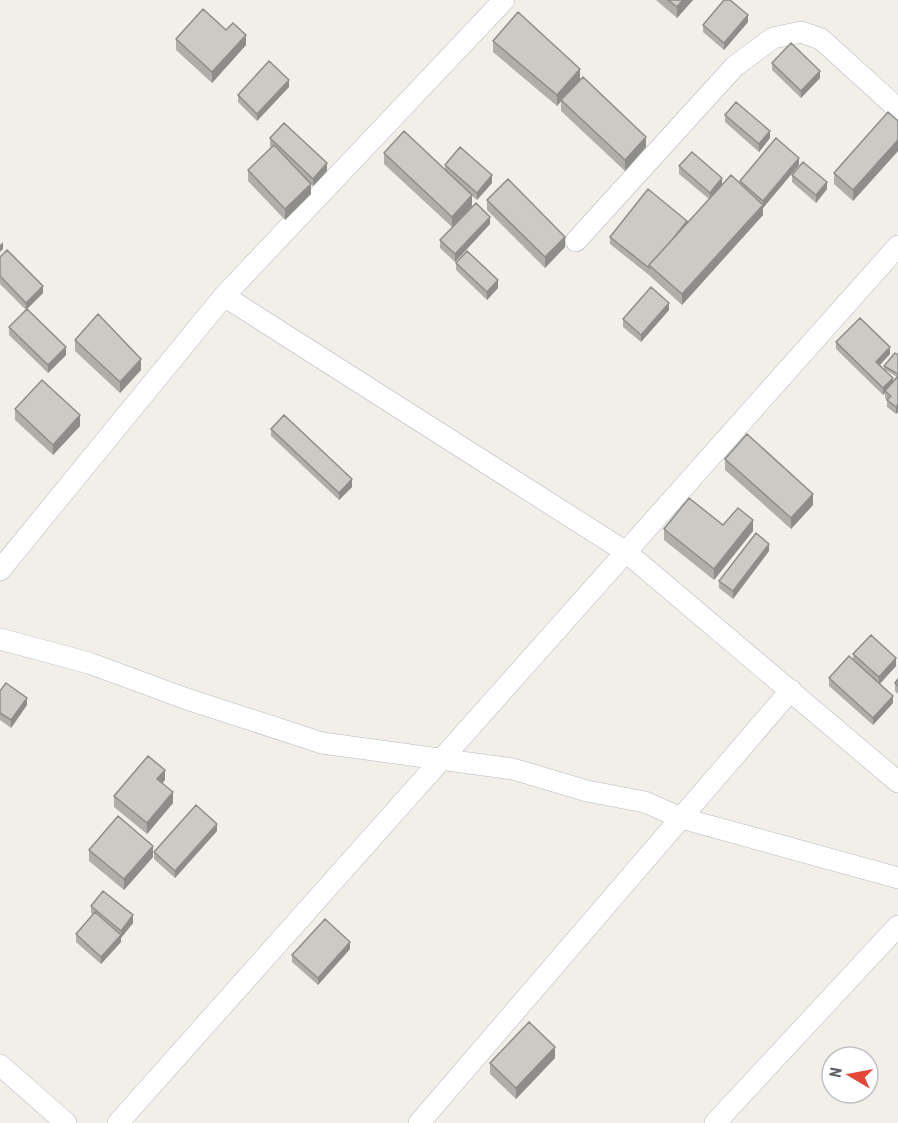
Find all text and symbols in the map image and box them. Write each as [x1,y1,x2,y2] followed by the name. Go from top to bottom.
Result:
[820,1045,880,1105] north arrow
[826,1066,846,1079] text: N

